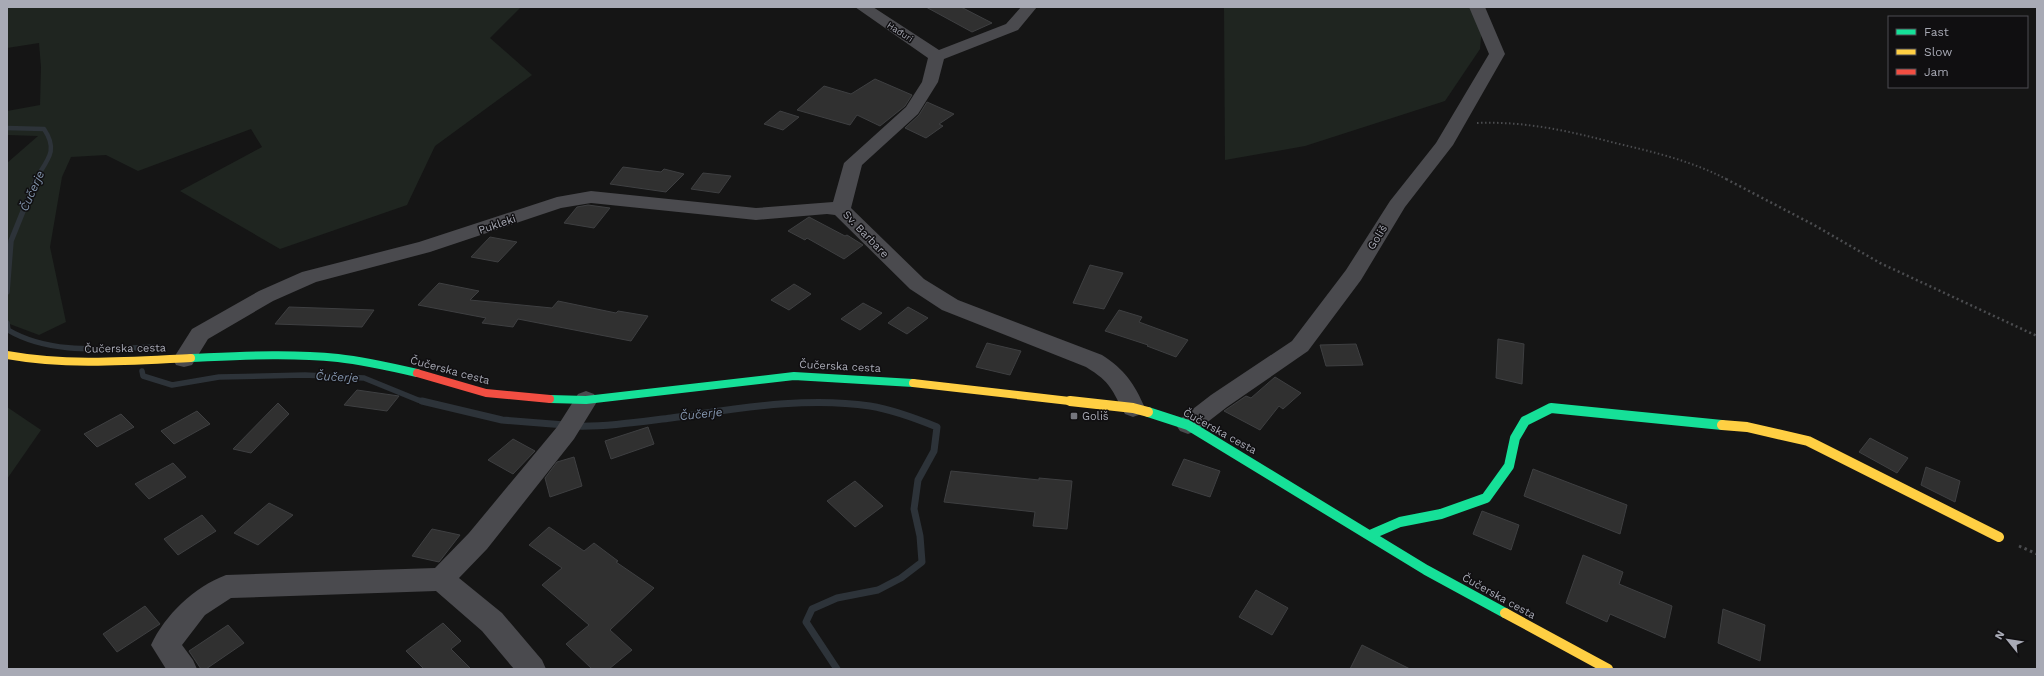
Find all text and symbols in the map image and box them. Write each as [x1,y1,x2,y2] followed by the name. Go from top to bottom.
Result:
[1888,16,2028,88] legend
[885,20,915,44] street label: Hađuri
[1924,25,1949,39] text: Fast
[1924,45,1952,59] text: Slow
[1924,65,1949,79] text: Jam
[17,168,47,214] water label: Čučerje
[840,208,891,261] street label: Sv. Barbare
[477,212,518,237] street label: Pukleki
[1365,222,1390,252] street label: Goliš
[84,340,166,356] street label: Čučerska cesta
[409,353,491,387] street label: Čučerska cesta
[799,357,881,375] street label: Čučerska cesta
[315,369,359,385] water label: Čučerje
[679,405,723,423] water label: Čučerje
[1181,405,1259,457] street label: Čučerska cesta
[1082,410,1109,423] place label: Goliš
[1069,411,1079,421] marker: Goliš
[1460,570,1538,622] street label: Čučerska cesta
[1988,620,2028,660] north arrow
[1992,628,2007,642] text: N

